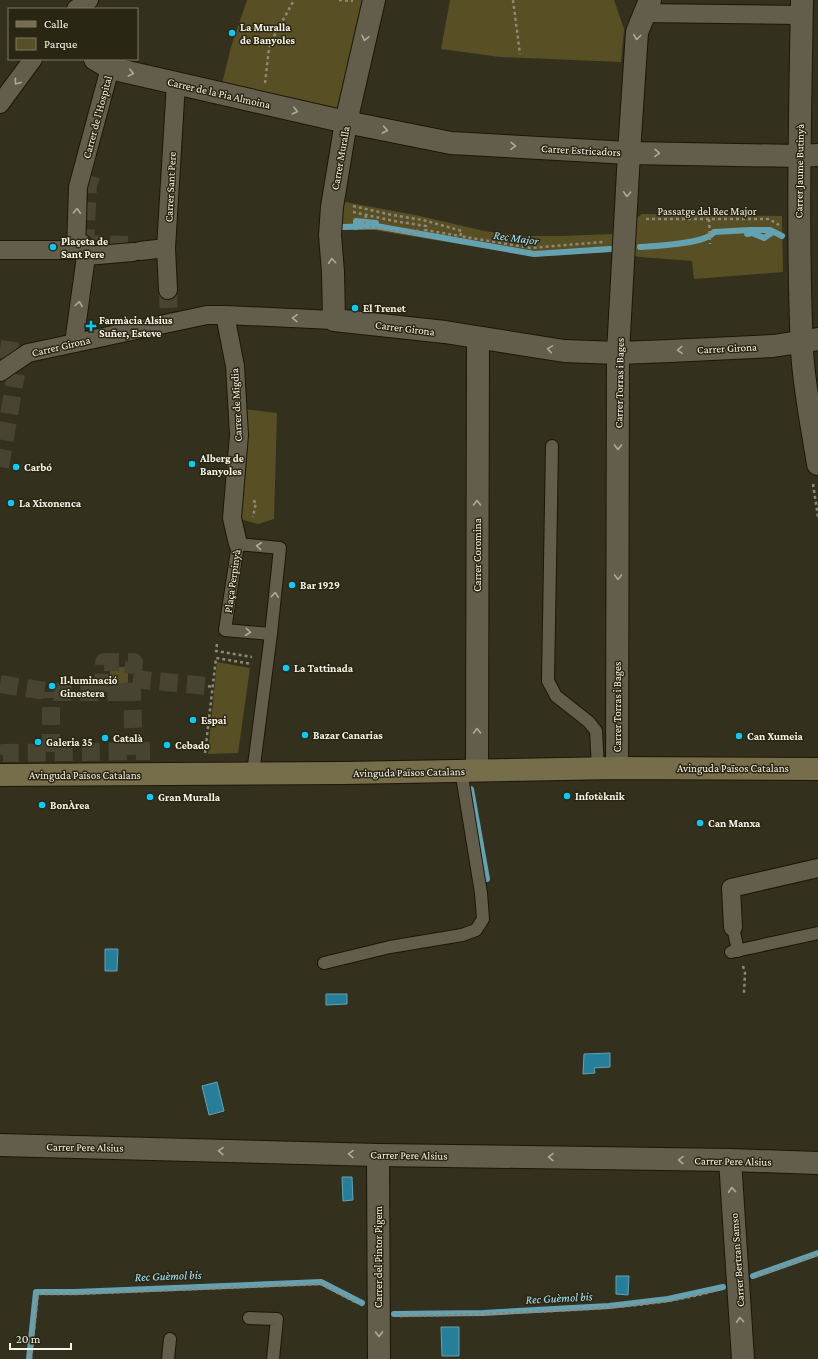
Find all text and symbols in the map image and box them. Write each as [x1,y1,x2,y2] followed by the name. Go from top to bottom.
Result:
[8,8,138,60] legend
[44,17,68,31] text: Calle
[240,21,296,46] place label: La Muralla de Banyoles
[227,28,237,38] marker: La Muralla de Banyoles
[633,33,642,40] one-way arrow
[362,35,370,41] one-way arrow
[44,37,77,51] text: Parque
[127,68,134,77] one-way arrow
[80,74,115,160] street label: Carrer de l'Hospital
[166,75,272,111] street label: Carrer de la Pia Almoina
[15,77,22,84] one-way arrow
[292,106,299,114] one-way arrow
[792,124,807,218] street label: Carrer Jaume Butinyà
[328,125,352,191] street label: Carrer Muralla
[382,125,388,133] one-way arrow
[510,142,516,150] one-way arrow
[541,142,621,158] street label: Carrer Estricadors
[654,149,660,157] one-way arrow
[162,151,178,222] street label: Carrer Sant Pere
[623,191,631,197] one-way arrow
[657,205,757,218] street label: Passatge del Rec Major
[73,208,81,214] one-way arrow
[493,228,540,248] water label: Rec Major
[61,235,108,260] place label: Plaçeta de Sant Pere
[48,242,58,252] marker: Plaçeta de Sant Pere
[328,258,337,264] one-way arrow
[74,301,83,307] one-way arrow
[363,302,406,314] place label: El Trenet
[350,303,360,313] marker: El Trenet
[99,314,173,340] place label: Farmàcia Alsius Suñer, Esteve
[292,314,298,322] one-way arrow
[375,318,435,338] street label: Carrer Girona
[86,321,96,331] marker: Farmàcia Alsius Suñer, Esteve
[30,333,92,359] street label: Carrer Girona
[612,338,627,428] street label: Carrer Torras i Bages
[697,340,757,356] street label: Carrer Girona
[547,345,553,354] one-way arrow
[677,346,683,355] one-way arrow
[228,368,245,442] street label: Carrer de Migdia
[614,444,622,450] one-way arrow
[199,452,244,477] place label: Alberg de Banyoles
[187,459,197,469] marker: Alberg de Banyoles
[24,461,52,473] place label: Carbó
[11,462,21,472] marker: Carbó
[19,497,82,509] place label: La Xixonenca
[6,498,16,508] marker: La Xixonenca
[473,500,481,506] one-way arrow
[471,518,483,592] street label: Carrer Coromina
[256,542,262,551] one-way arrow
[222,549,243,614] street label: Plaça Perpinyà
[613,574,622,580] one-way arrow
[300,579,340,591] place label: Bar 1929
[287,580,297,590] marker: Bar 1929
[270,592,279,599] one-way arrow
[245,627,251,636] one-way arrow
[294,662,354,674] place label: La Tattinada
[611,662,624,752] street label: Carrer Torras i Bages
[281,663,291,673] marker: La Tattinada
[60,674,118,699] place label: Il·luminació Ginestera
[47,681,57,691] marker: Il·luminació Ginestera
[201,714,227,726] place label: Espai
[188,715,198,725] marker: Espai
[473,728,481,734] one-way arrow
[313,729,383,741] place label: Bazar Canarias
[300,730,310,740] marker: Bazar Canarias
[747,730,804,742] place label: Can Xumeia
[734,731,744,741] marker: Can Xumeia
[113,732,143,744] place label: Català
[100,733,110,743] marker: Català
[46,736,93,748] place label: Galeria 35
[33,737,43,747] marker: Galeria 35
[175,739,210,751] place label: Cebado
[162,740,172,750] marker: Cebado
[677,762,789,775] street label: Avinguda Països Catalans
[353,765,465,780] street label: Avinguda Països Catalans
[29,769,141,782] street label: Avinguda Països Catalans
[575,790,626,802] place label: Infotèknik
[158,791,221,803] place label: Gran Muralla
[562,791,572,801] marker: Infotèknik
[145,792,155,802] marker: Gran Muralla
[50,799,90,811] place label: BonÀrea
[37,800,47,810] marker: BonÀrea
[708,817,761,829] place label: Can Manxa
[695,818,705,828] marker: Can Manxa
[46,1140,124,1154] street label: Carrer Pere Alsius
[218,1147,224,1155] one-way arrow
[370,1148,448,1162] street label: Carrer Pere Alsius
[348,1150,354,1158] one-way arrow
[548,1153,554,1162] one-way arrow
[694,1154,772,1168] street label: Carrer Pere Alsius
[678,1155,684,1164] one-way arrow
[728,1187,737,1193] one-way arrow
[372,1206,385,1308] street label: Carrer del Pintor Pigem
[728,1212,746,1307] street label: Carrer Bertran Samso
[134,1268,202,1284] water label: Rec Guèmol bis
[525,1289,593,1307] water label: Rec Guèmol bis
[736,1317,745,1323] one-way arrow
[10,1325,71,1351] scale bar
[375,1331,383,1337] one-way arrow
[16,1332,41,1346] text: 20 m

